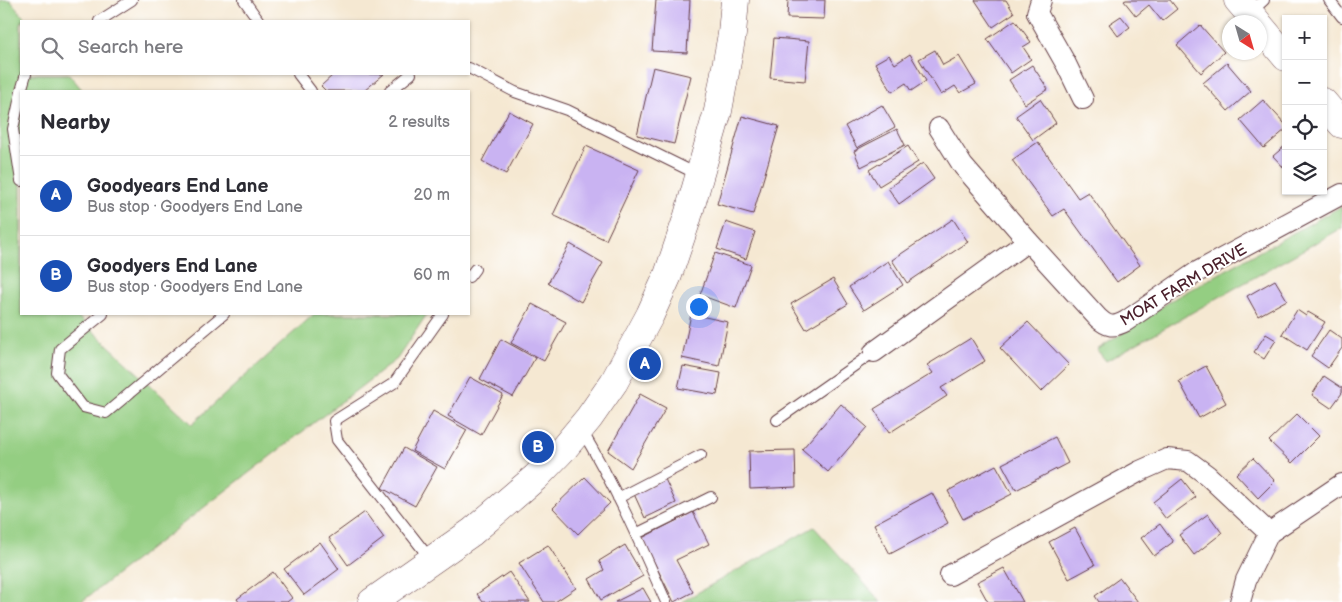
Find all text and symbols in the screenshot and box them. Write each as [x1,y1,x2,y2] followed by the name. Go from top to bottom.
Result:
[1222,15,1267,60] north arrow
[1282,15,1327,195] map controls
[1282,15,1327,60] button: +
[20,20,470,75] search box
[38,34,66,62] icon: search
[78,36,183,59] text: Search here
[1282,60,1327,105] button: −
[1282,105,1327,150] button: locate
[40,110,110,135] text: Nearby
[388,113,450,132] text: 2 results
[1282,150,1327,195] button: layers
[87,175,268,198] text: Goodyears End Lane
[51,186,61,205] text: A
[414,186,450,205] text: 20 m
[87,198,303,217] text: Bus stop · Goodyers End Lane
[1117,240,1250,331] street label: MOAT FARM DRIVE
[87,255,257,278] text: Goodyers End Lane
[50,266,62,285] text: B
[413,266,450,285] text: 60 m
[87,278,303,297] text: Bus stop · Goodyers End Lane
[686,294,712,320] your location
[629,345,661,383] pin: A
[522,428,554,466] pin: B

